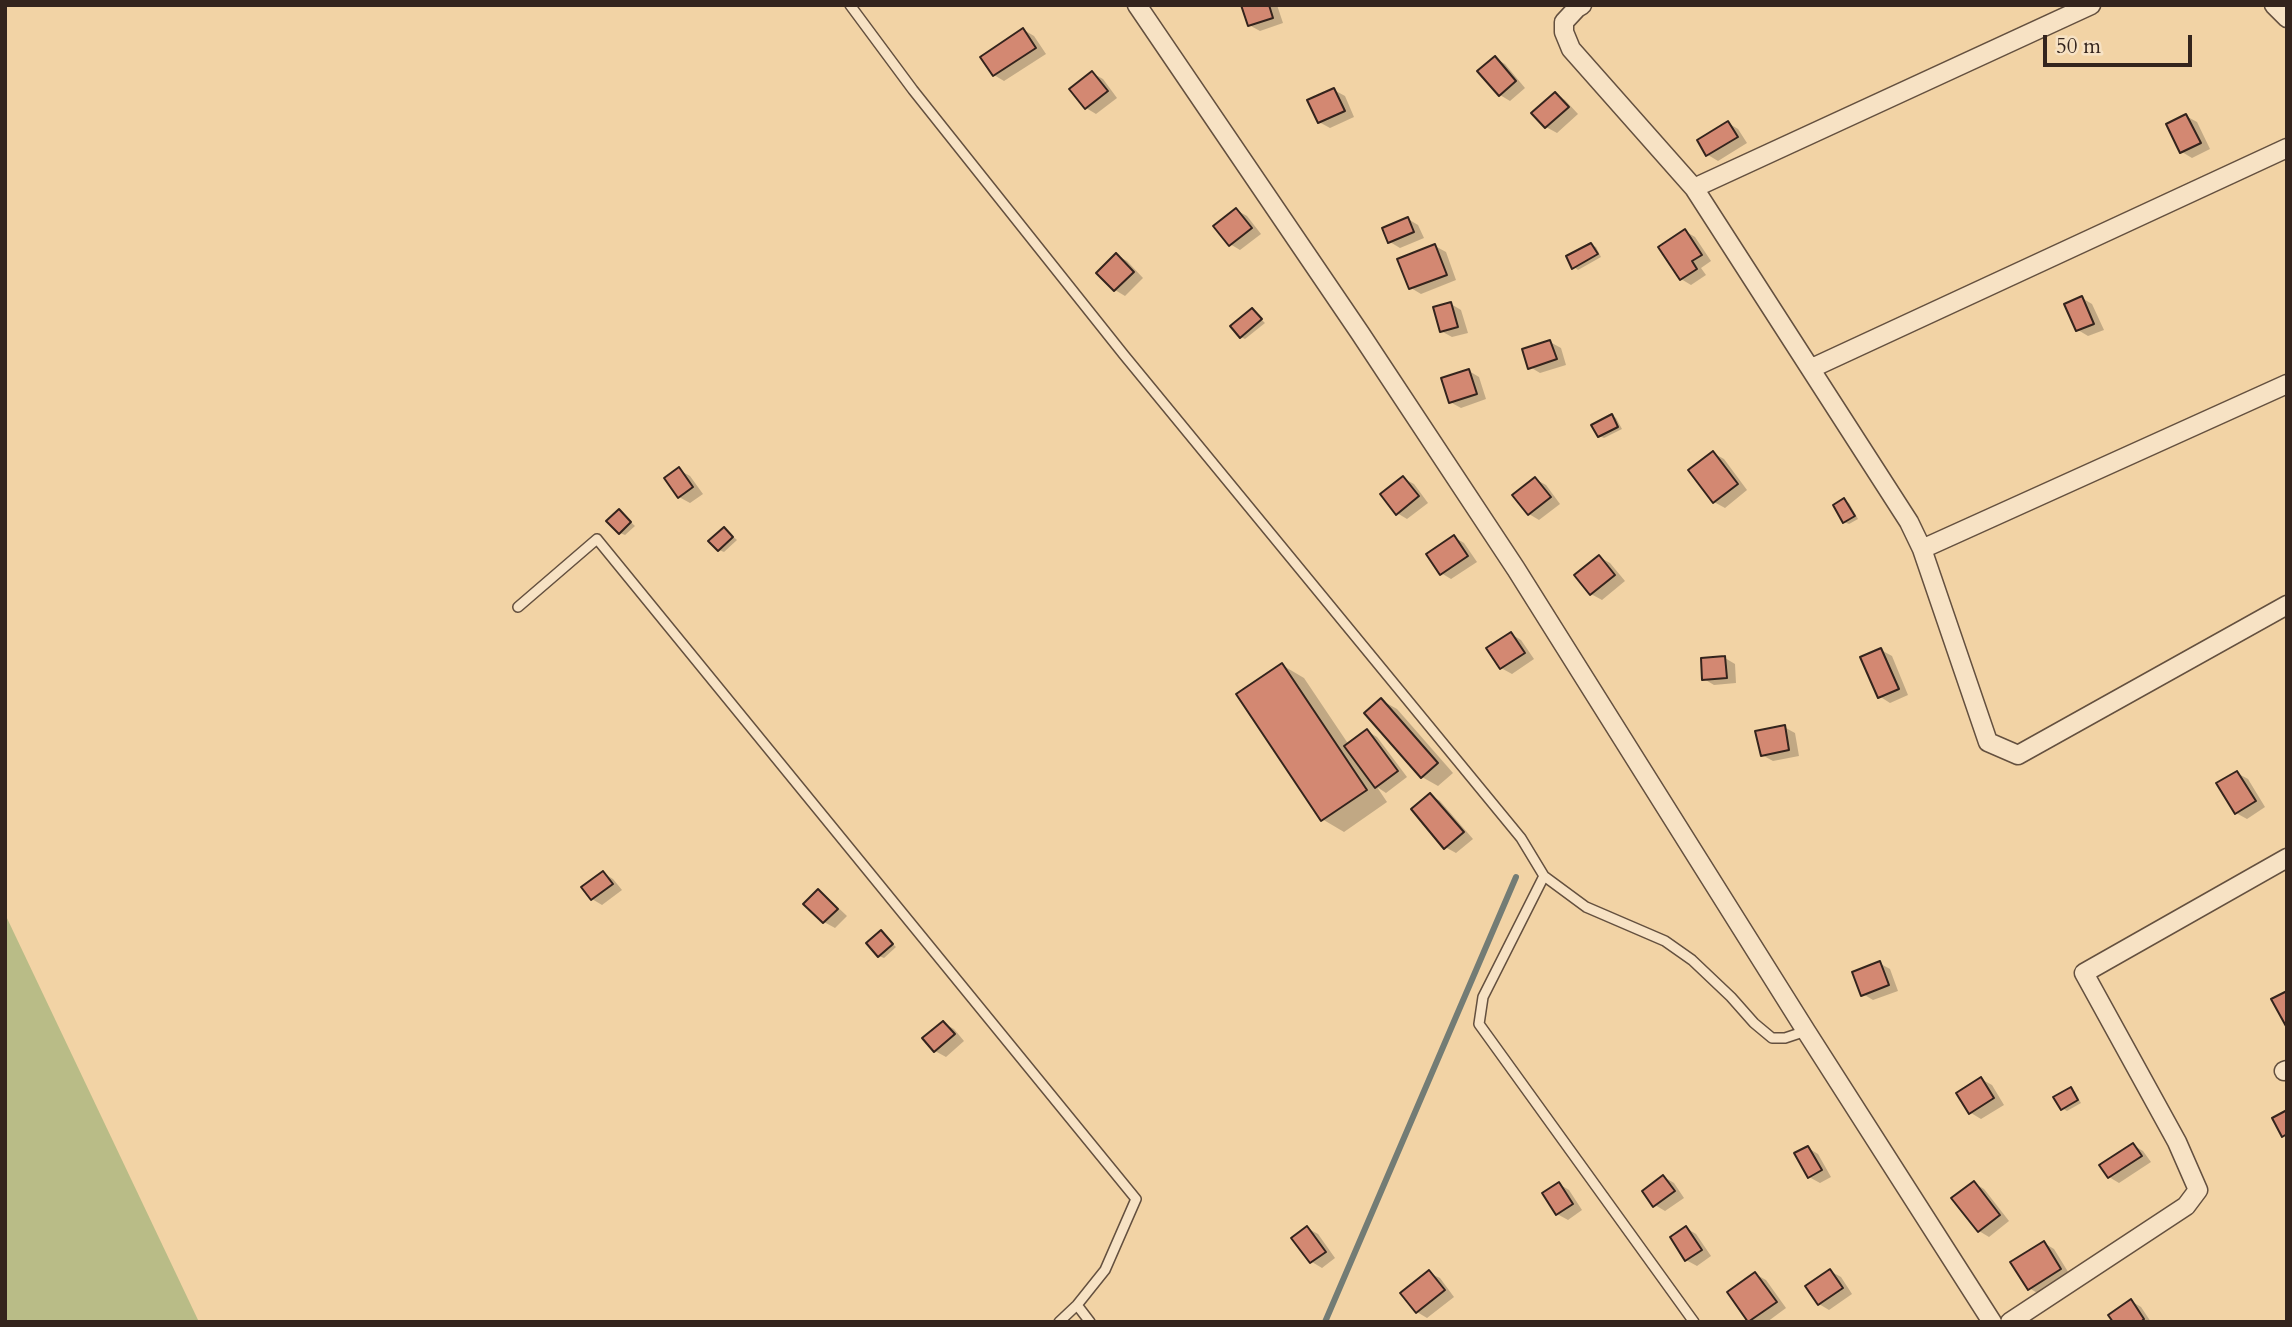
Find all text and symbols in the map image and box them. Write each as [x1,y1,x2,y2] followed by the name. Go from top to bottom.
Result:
[2047,21,2196,65] scale bar
[2056,32,2101,61] text: 50 m

